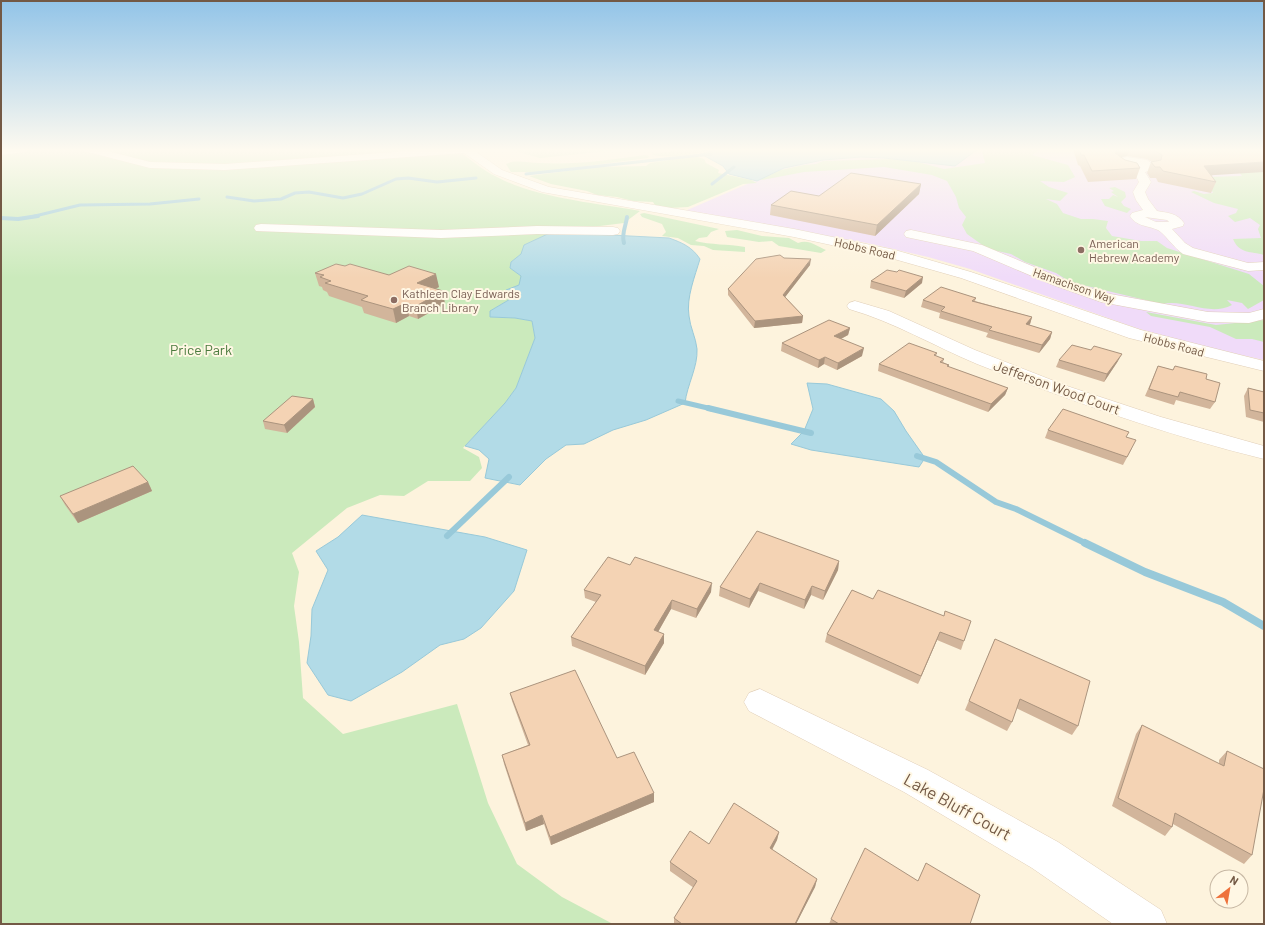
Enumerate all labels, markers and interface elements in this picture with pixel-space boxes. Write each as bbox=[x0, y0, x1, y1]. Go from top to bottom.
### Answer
street label: Hobbs Road bbox=[833, 234, 897, 262]
place label: American Hebrew Academy bbox=[1089, 236, 1180, 264]
marker: American Hebrew Academy bbox=[1076, 245, 1086, 255]
street label: Hamachson Way bbox=[1031, 264, 1117, 306]
place label: Kathleen Clay Edwards Branch Library bbox=[402, 286, 520, 314]
marker: Kathleen Clay Edwards Branch Library bbox=[389, 295, 399, 305]
street label: Hobbs Road bbox=[1142, 329, 1206, 359]
park label: Price Park bbox=[170, 341, 232, 358]
street label: Jefferson Wood Court bbox=[991, 356, 1123, 418]
street label: Lake Bluff Court bbox=[901, 768, 1015, 844]
north arrow bbox=[1209, 869, 1249, 909]
text: N bbox=[1228, 873, 1241, 887]

